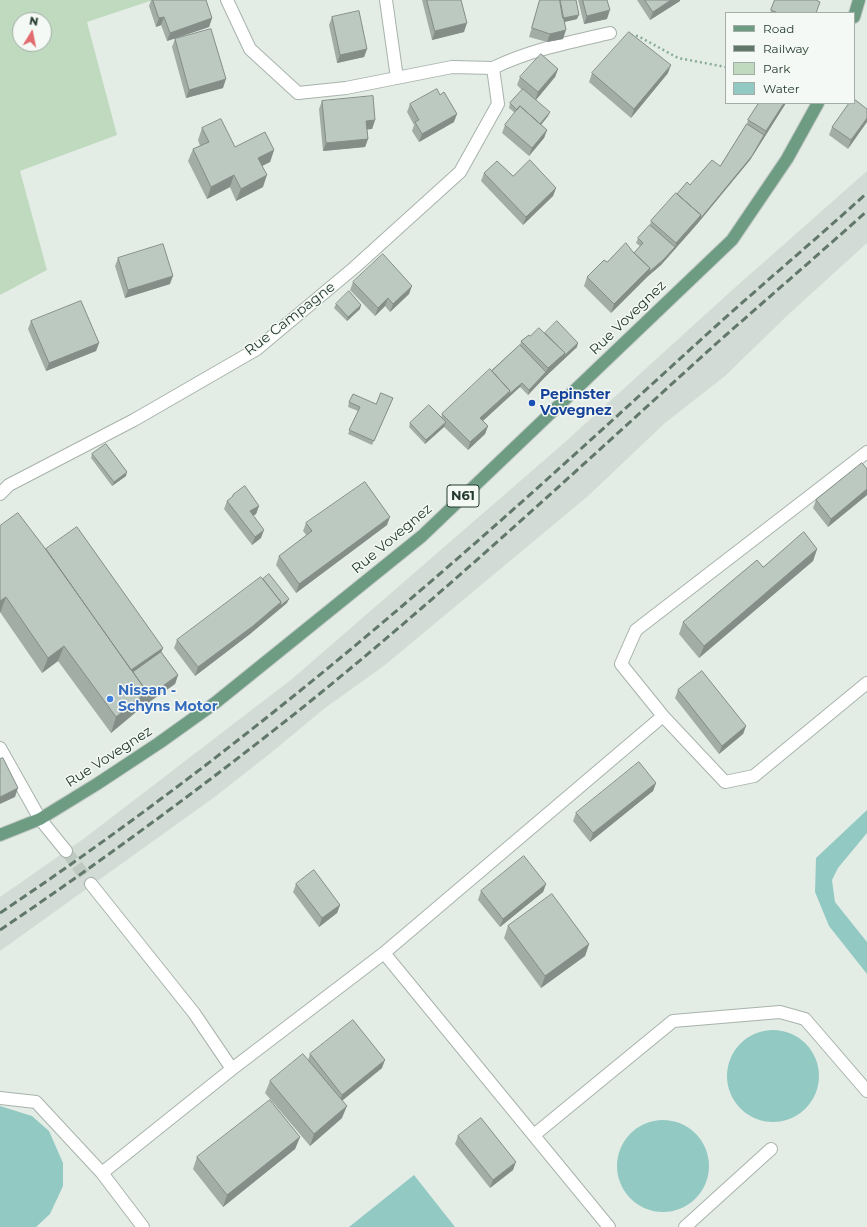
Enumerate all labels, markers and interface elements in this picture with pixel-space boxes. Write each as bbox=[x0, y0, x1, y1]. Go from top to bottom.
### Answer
north arrow bbox=[12, 12, 52, 52]
legend bbox=[725, 12, 855, 104]
text: N bbox=[28, 14, 39, 29]
text: Road bbox=[763, 21, 794, 36]
text: Railway bbox=[763, 41, 809, 56]
text: Park bbox=[763, 61, 790, 76]
text: Water bbox=[763, 81, 799, 96]
street label: Rue Vovegnez bbox=[586, 277, 670, 359]
street label: Rue Campagne bbox=[242, 279, 338, 359]
place label: Pepinster Vovegnez bbox=[540, 387, 612, 420]
marker: Pepinster Vovegnez bbox=[527, 398, 537, 408]
road number: N61 bbox=[447, 485, 479, 507]
street label: Rue Vovegnez bbox=[348, 501, 436, 577]
place label: Nissan - Schyns Motor bbox=[118, 683, 218, 716]
marker: Nissan - Schyns Motor bbox=[105, 694, 115, 704]
street label: Rue Vovegnez bbox=[63, 723, 155, 791]

